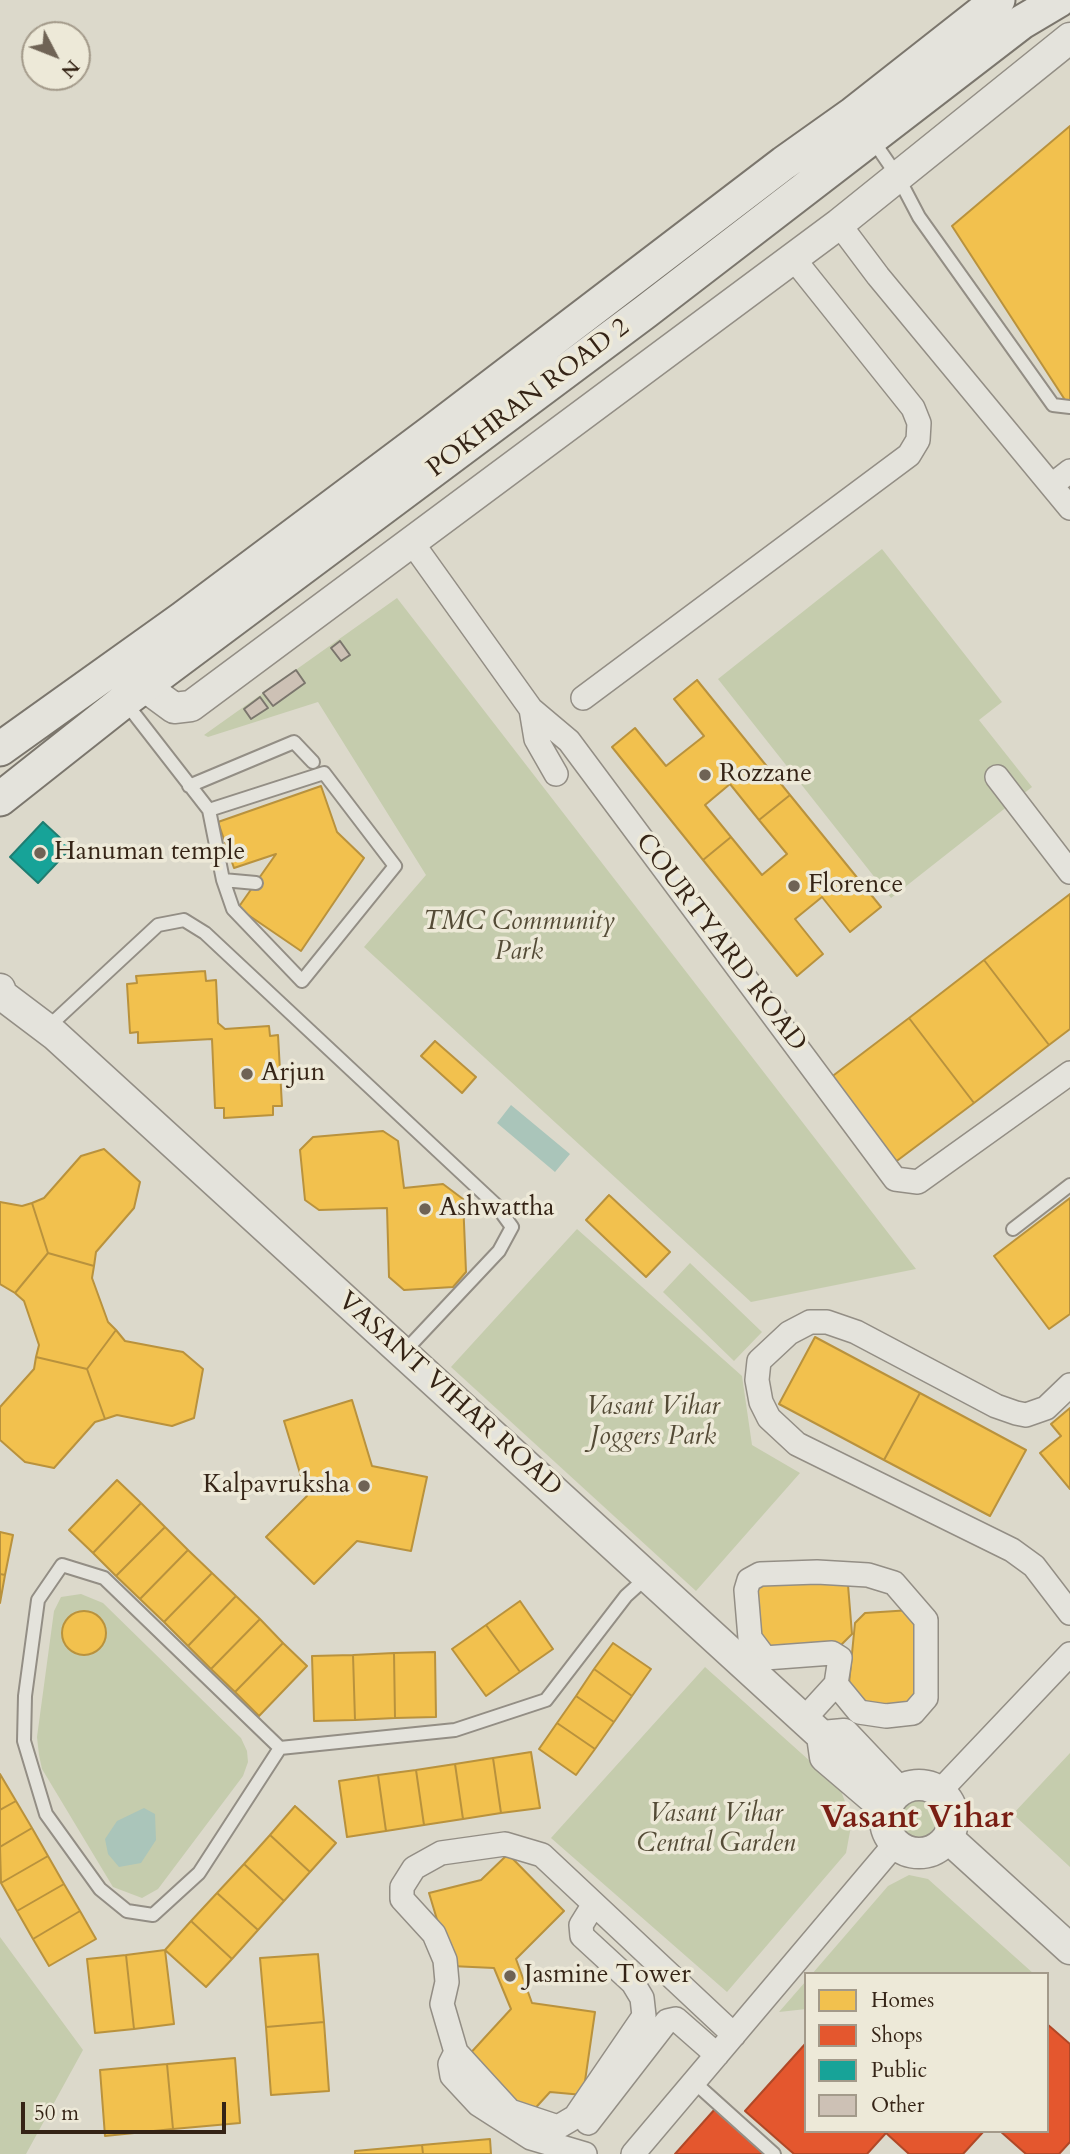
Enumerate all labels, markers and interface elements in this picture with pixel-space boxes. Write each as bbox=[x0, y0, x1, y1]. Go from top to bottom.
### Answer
north arrow bbox=[21, 21, 91, 91]
text: N bbox=[55, 54, 85, 84]
street label: POKHRAN ROAD 2 bbox=[422, 313, 636, 485]
place label: Rozzane bbox=[719, 759, 812, 791]
marker: Rozzane bbox=[697, 767, 713, 783]
street label: COURTYARD ROAD bbox=[628, 828, 812, 1058]
place label: Hanuman temple bbox=[54, 837, 245, 869]
marker: Hanuman temple bbox=[32, 845, 48, 861]
place label: Florence bbox=[808, 870, 903, 902]
marker: Florence bbox=[786, 878, 802, 894]
park label: TMC Community Park bbox=[423, 907, 615, 968]
place label: Arjun bbox=[261, 1058, 325, 1090]
marker: Arjun bbox=[239, 1066, 255, 1082]
place label: Ashwattha bbox=[439, 1193, 554, 1225]
marker: Ashwattha bbox=[417, 1201, 433, 1217]
street label: VASANT VIHAR ROAD bbox=[331, 1286, 567, 1504]
park label: Vasant Vihar Joggers Park bbox=[586, 1392, 720, 1454]
place label: Kalpavruksha bbox=[203, 1470, 350, 1502]
marker: Kalpavruksha bbox=[356, 1478, 372, 1494]
park label: Vasant Vihar Central Garden bbox=[637, 1799, 795, 1860]
district label: Vasant Vihar bbox=[820, 1799, 1014, 1839]
place label: Jasmine Tower bbox=[524, 1960, 691, 1992]
marker: Jasmine Tower bbox=[502, 1968, 518, 1984]
legend bbox=[804, 1972, 1049, 2133]
text: Homes bbox=[871, 1986, 934, 2015]
text: Shops bbox=[871, 2021, 923, 2050]
text: Public bbox=[871, 2056, 927, 2085]
scale bar bbox=[24, 2088, 229, 2132]
text: Other bbox=[871, 2091, 925, 2120]
text: 50 m bbox=[34, 2099, 79, 2128]

